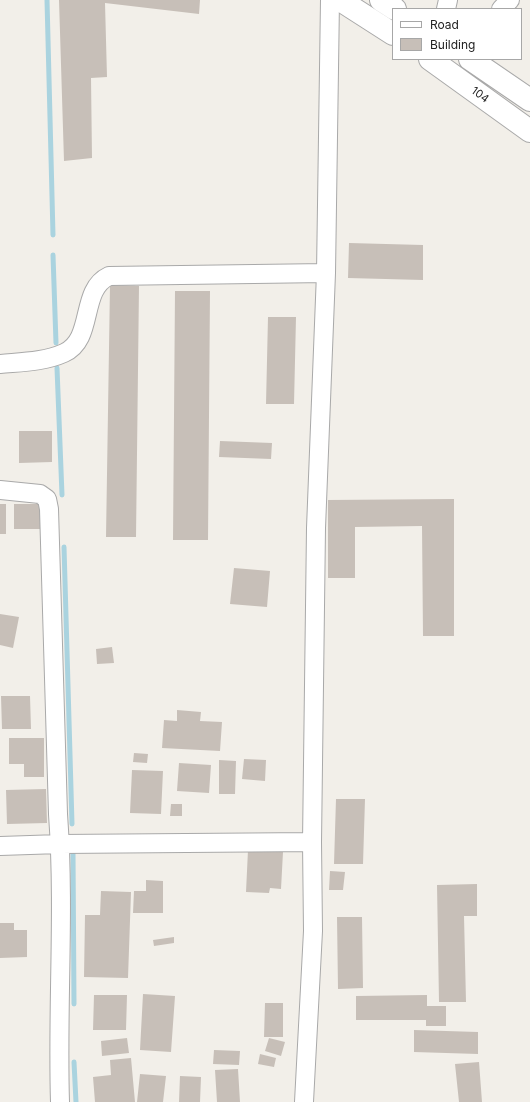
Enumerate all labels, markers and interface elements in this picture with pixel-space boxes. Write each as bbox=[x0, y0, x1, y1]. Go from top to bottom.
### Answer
legend bbox=[392, 8, 522, 60]
text: Road bbox=[430, 17, 459, 32]
text: Building bbox=[430, 37, 475, 52]
street label: 104 bbox=[469, 84, 491, 106]

